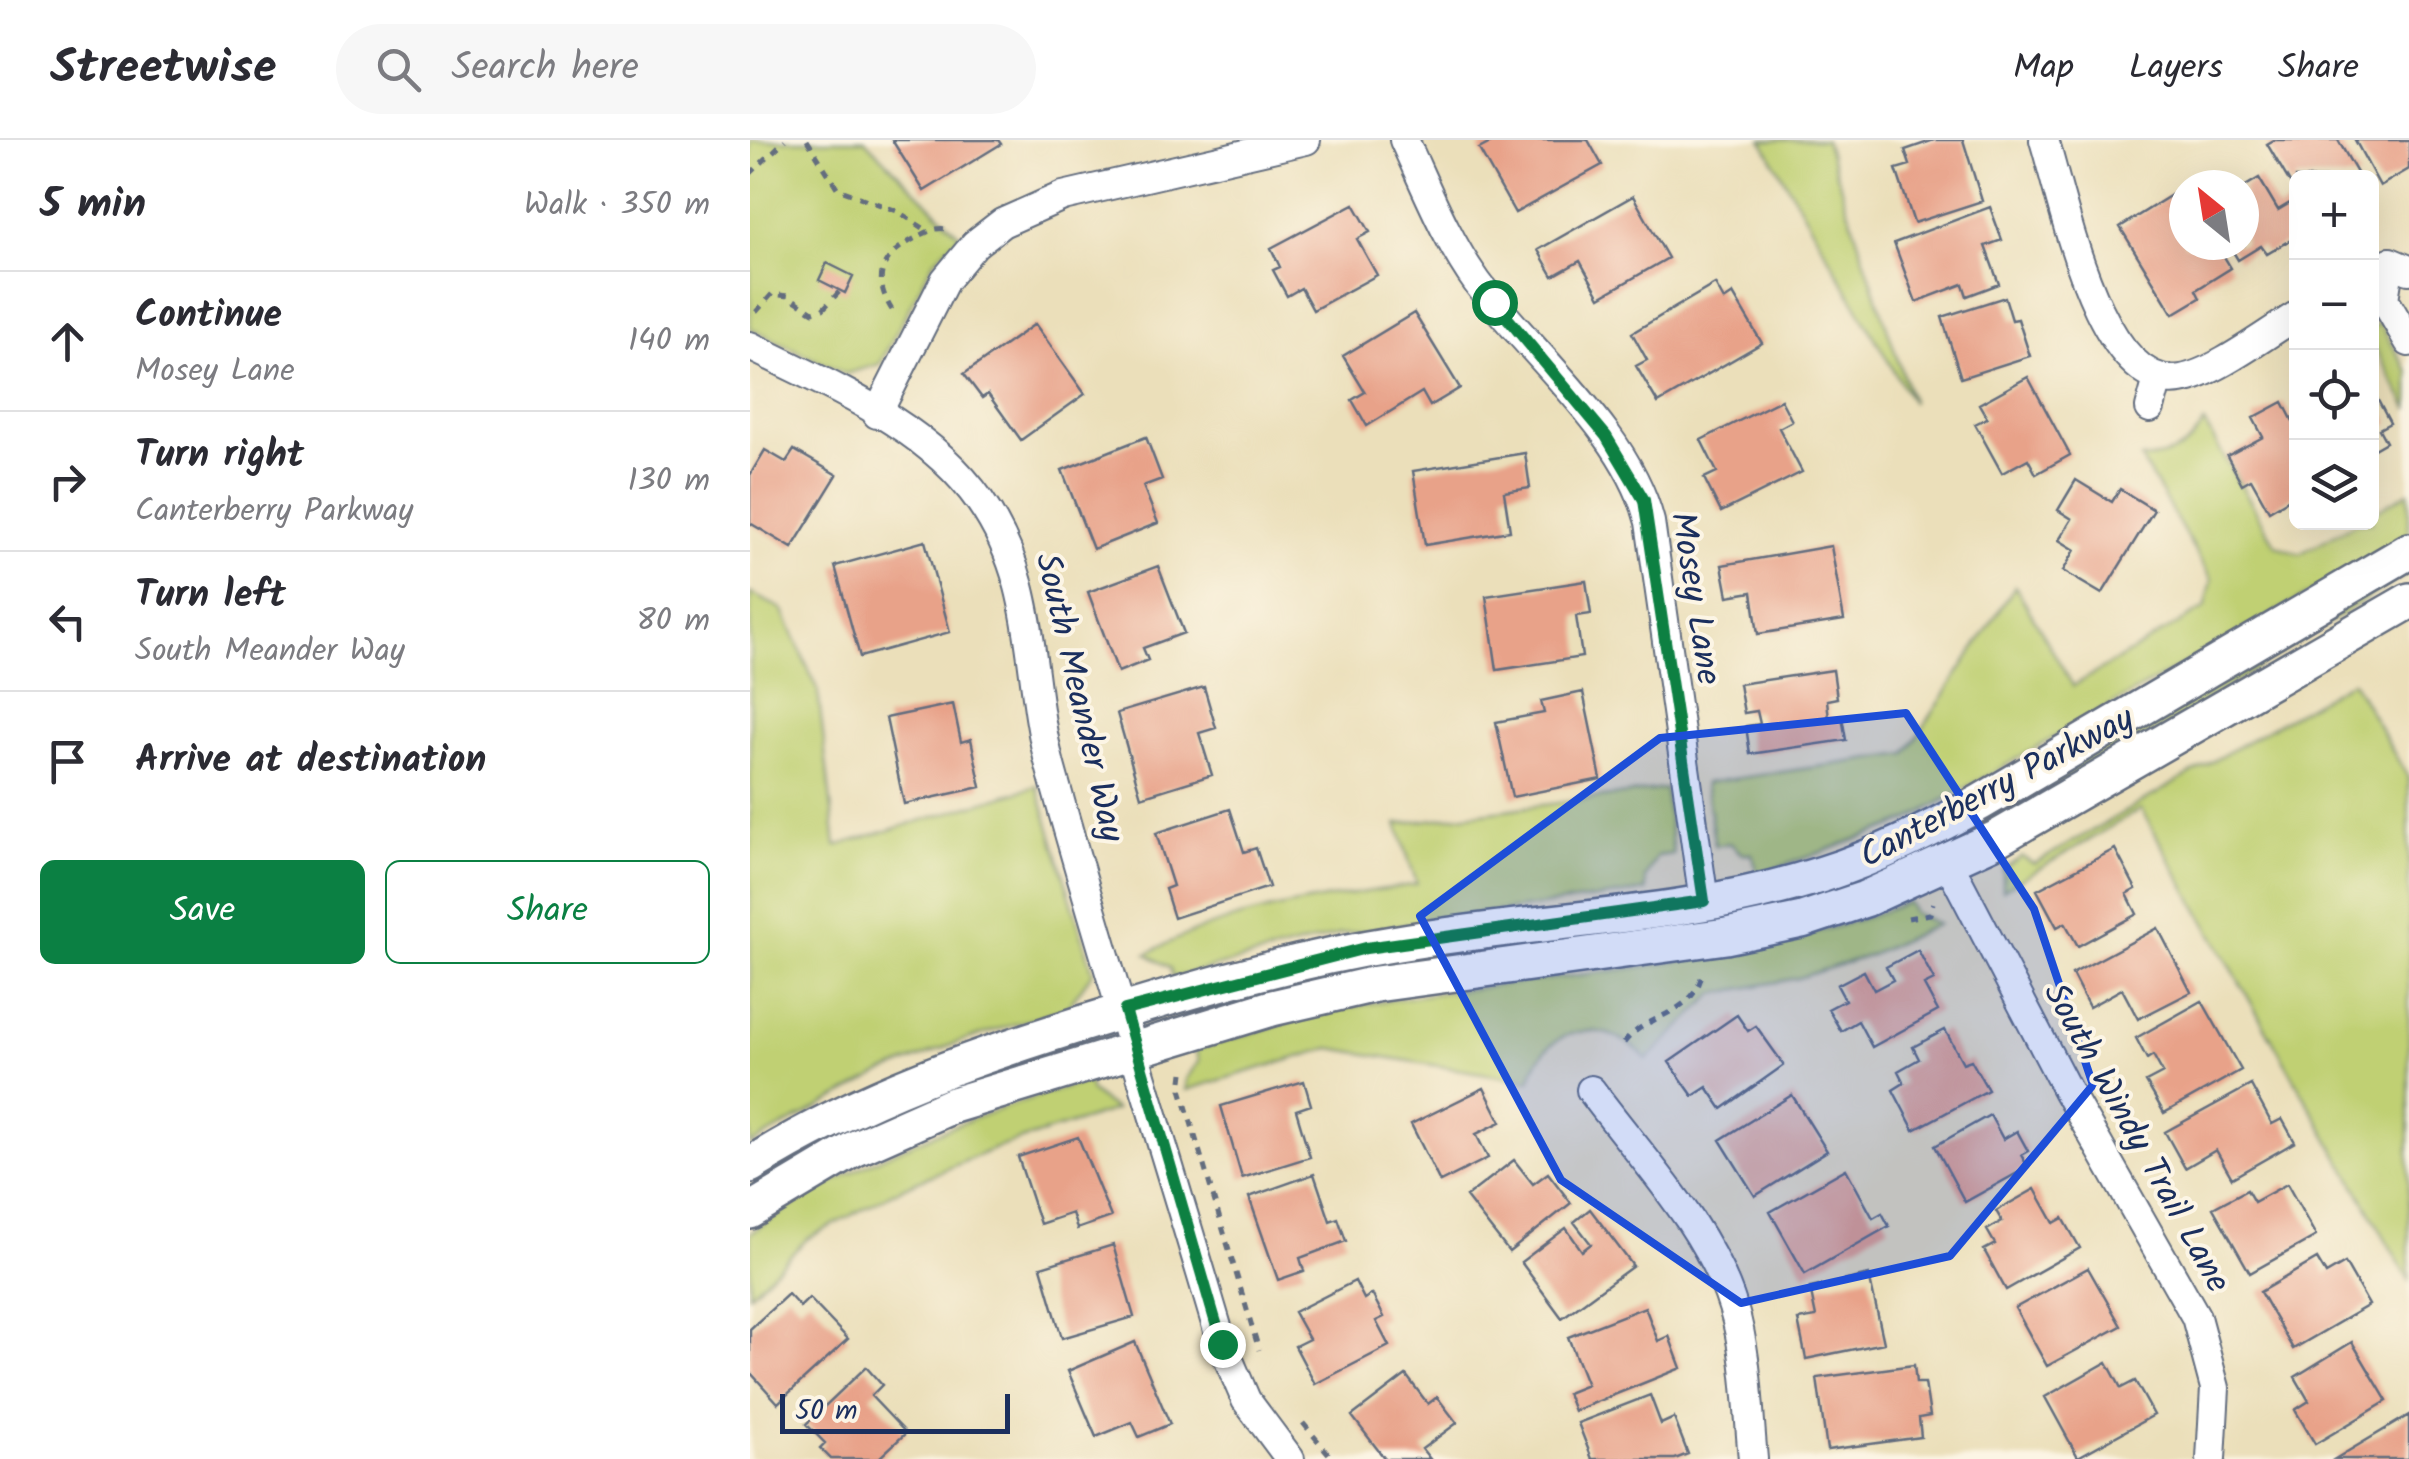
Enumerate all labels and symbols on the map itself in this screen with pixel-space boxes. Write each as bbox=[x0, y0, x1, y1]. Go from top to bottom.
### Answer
north arrow bbox=[2169, 170, 2259, 260]
route start bbox=[1472, 280, 1518, 326]
street label: Mosey Lane bbox=[1653, 508, 1735, 689]
street label: South Meander Way bbox=[1018, 548, 1139, 848]
street label: Canterberry Parkway bbox=[1850, 692, 2145, 885]
street label: South Windy Trail Lane bbox=[2027, 973, 2244, 1304]
route end bbox=[1200, 1322, 1246, 1368]
scale bar bbox=[780, 1389, 1010, 1434]

